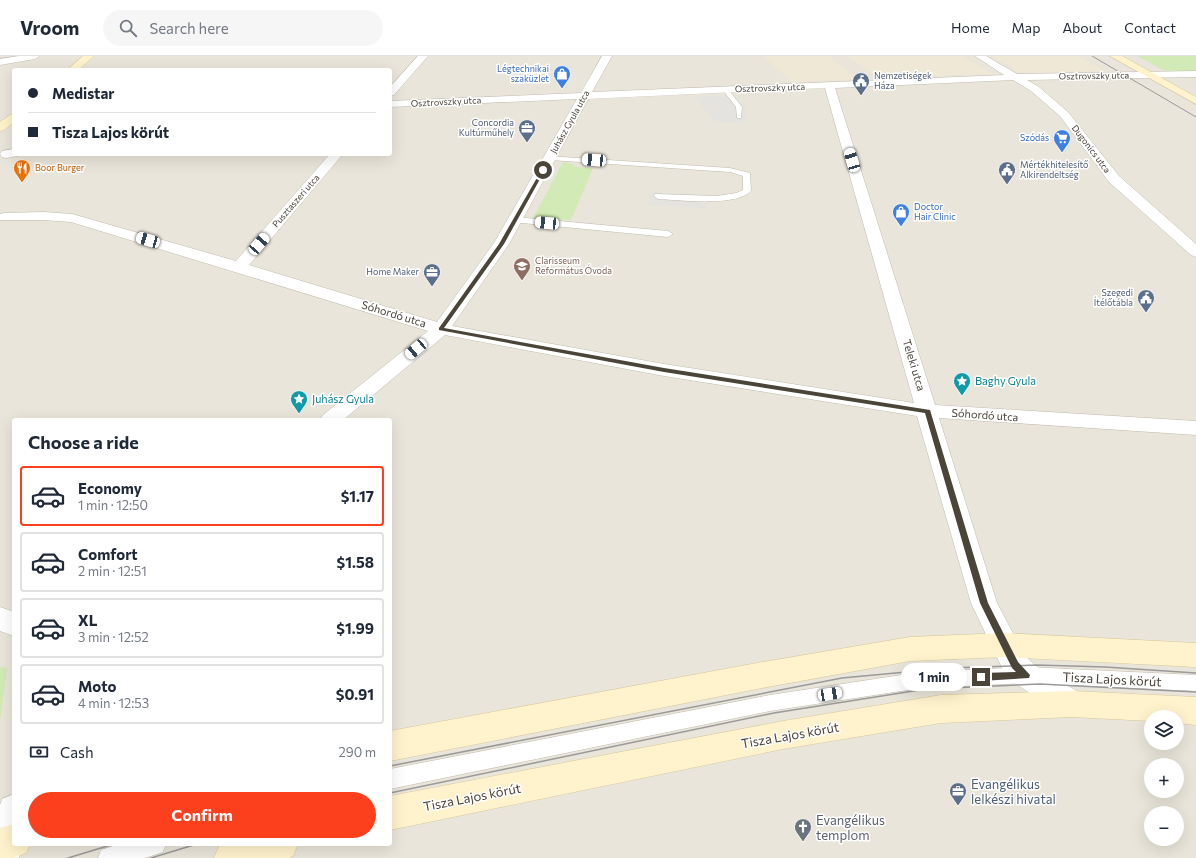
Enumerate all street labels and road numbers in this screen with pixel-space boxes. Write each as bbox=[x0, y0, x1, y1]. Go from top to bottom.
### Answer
street label: Osztrovszky utca bbox=[1059, 69, 1130, 82]
street label: Osztrovszky utca bbox=[735, 81, 806, 94]
street label: Juhász Gyula utca bbox=[548, 88, 592, 155]
street label: Osztrovszky utca bbox=[410, 94, 482, 109]
street label: Dugonics utca bbox=[1070, 122, 1113, 175]
street label: Pusztaszeri utca bbox=[270, 172, 322, 229]
street label: Sóhordó utca bbox=[360, 298, 428, 330]
street label: Teleki utca bbox=[900, 337, 928, 392]
street label: Sóhordó utca bbox=[951, 406, 1019, 423]
street label: Tisza Lajos körút bbox=[1062, 668, 1162, 690]
street label: Tisza Lajos körút bbox=[740, 719, 840, 751]
street label: Tisza Lajos körút bbox=[422, 780, 522, 814]

